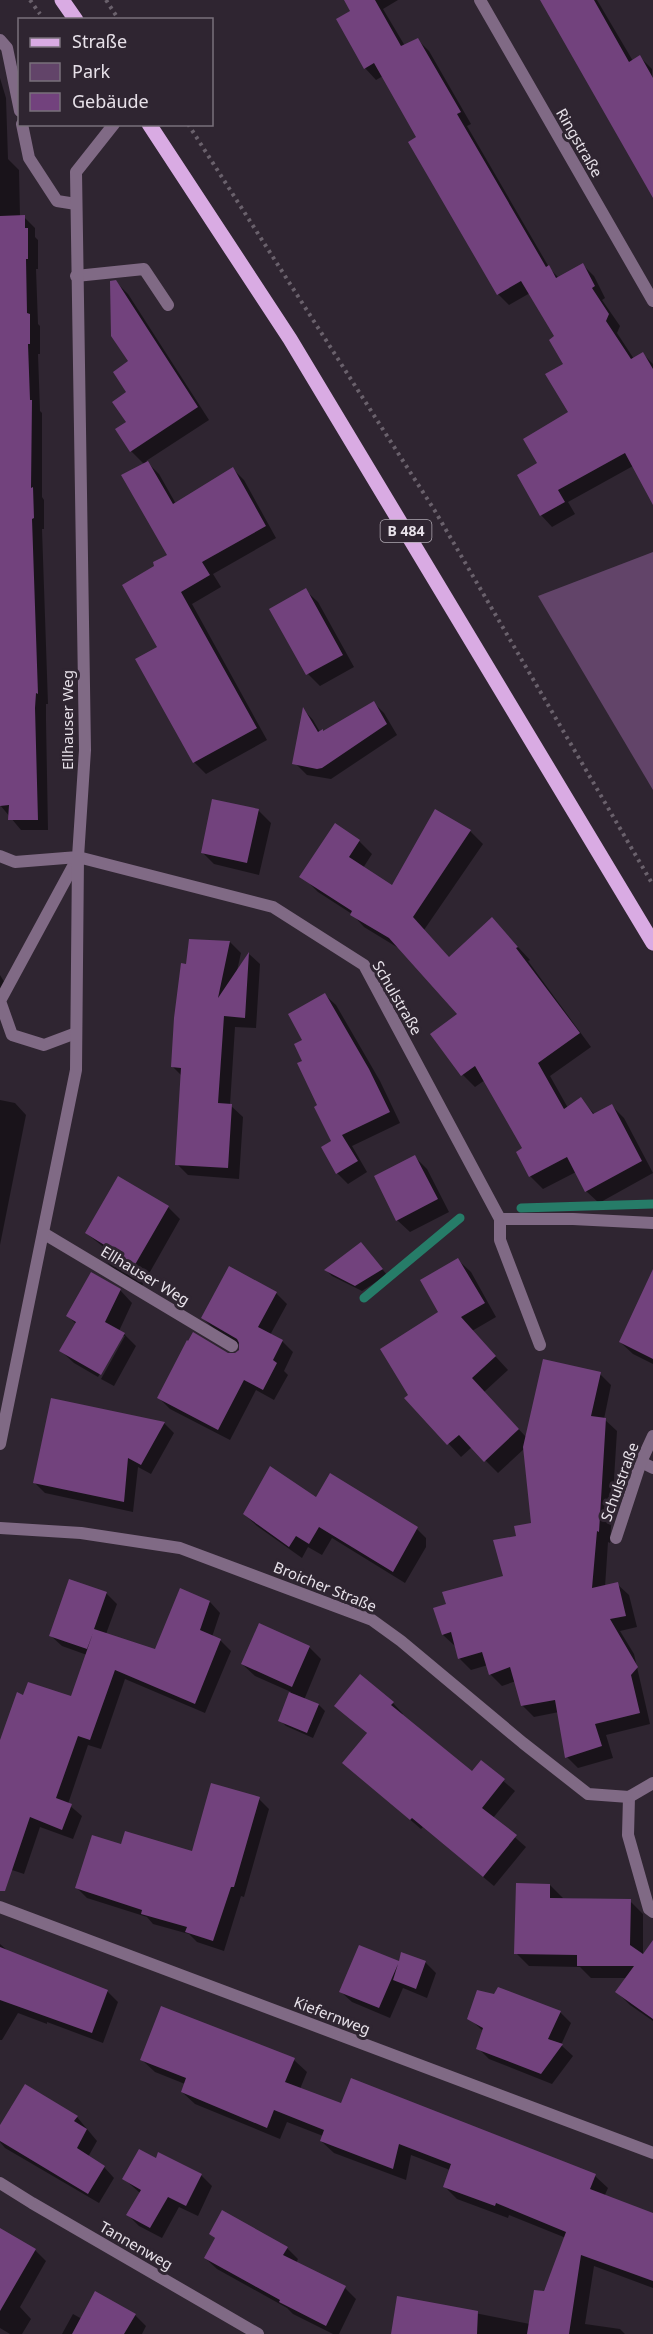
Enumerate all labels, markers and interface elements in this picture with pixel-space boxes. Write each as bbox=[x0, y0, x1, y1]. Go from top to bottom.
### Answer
legend bbox=[18, 18, 213, 126]
text: Straße bbox=[72, 29, 127, 53]
text: Park bbox=[72, 59, 110, 83]
text: Gebäude bbox=[72, 89, 149, 113]
street label: Ringstraße bbox=[552, 104, 608, 181]
road number: B 484 bbox=[380, 520, 432, 542]
street label: Ellhauser Weg bbox=[57, 670, 77, 770]
street label: Schulstraße bbox=[369, 957, 427, 1038]
street label: Ellhauser Weg bbox=[97, 1241, 194, 1309]
street label: Schulstraße bbox=[596, 1439, 643, 1524]
street label: Broicher Straße bbox=[271, 1556, 380, 1616]
street label: Kiefernweg bbox=[291, 1991, 373, 2039]
street label: Tannenweg bbox=[96, 2216, 177, 2274]

